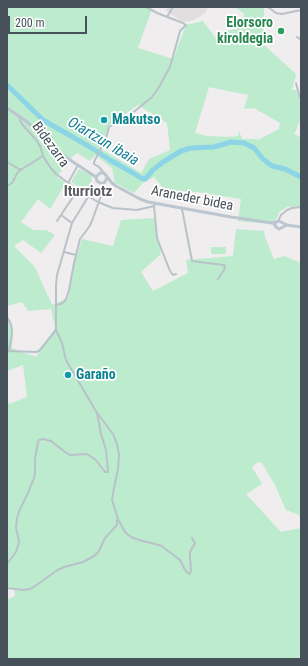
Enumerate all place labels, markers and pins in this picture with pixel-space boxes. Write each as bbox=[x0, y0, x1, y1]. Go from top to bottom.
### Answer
place label: Elorsoro kiroldegia bbox=[217, 15, 273, 48]
marker: Elorsoro kiroldegia bbox=[276, 26, 286, 36]
place label: Makutso bbox=[112, 112, 160, 128]
marker: Makutso bbox=[99, 115, 109, 125]
place label: Garaño bbox=[76, 367, 116, 383]
marker: Garaño bbox=[63, 370, 73, 380]

